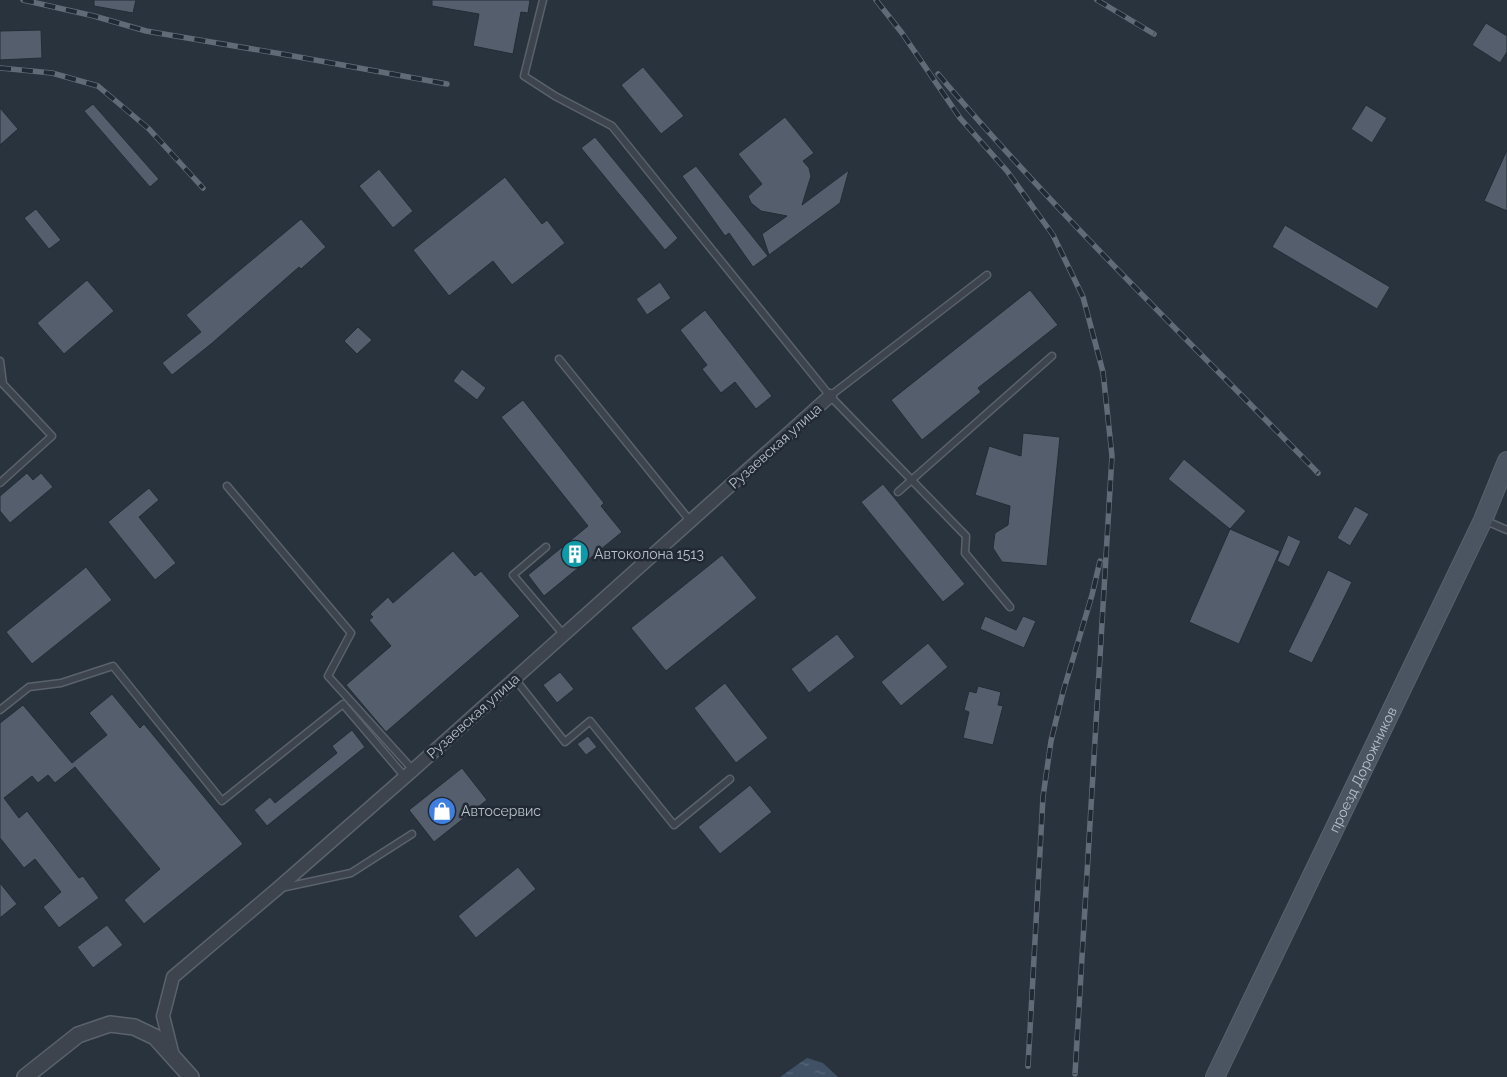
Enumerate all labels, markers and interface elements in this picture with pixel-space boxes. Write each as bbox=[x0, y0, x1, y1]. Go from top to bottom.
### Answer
street label: Рузаевская улица bbox=[726, 400, 824, 492]
building icon: Автоколона 1513 bbox=[560, 539, 590, 569]
place label: Автоколона 1513 bbox=[594, 546, 704, 562]
street label: Рузаевская улица bbox=[424, 670, 522, 762]
street label: проезд Дорожников bbox=[1326, 704, 1400, 835]
shop icon: Автосервис bbox=[427, 796, 457, 826]
place label: Автосервис bbox=[461, 803, 541, 819]

